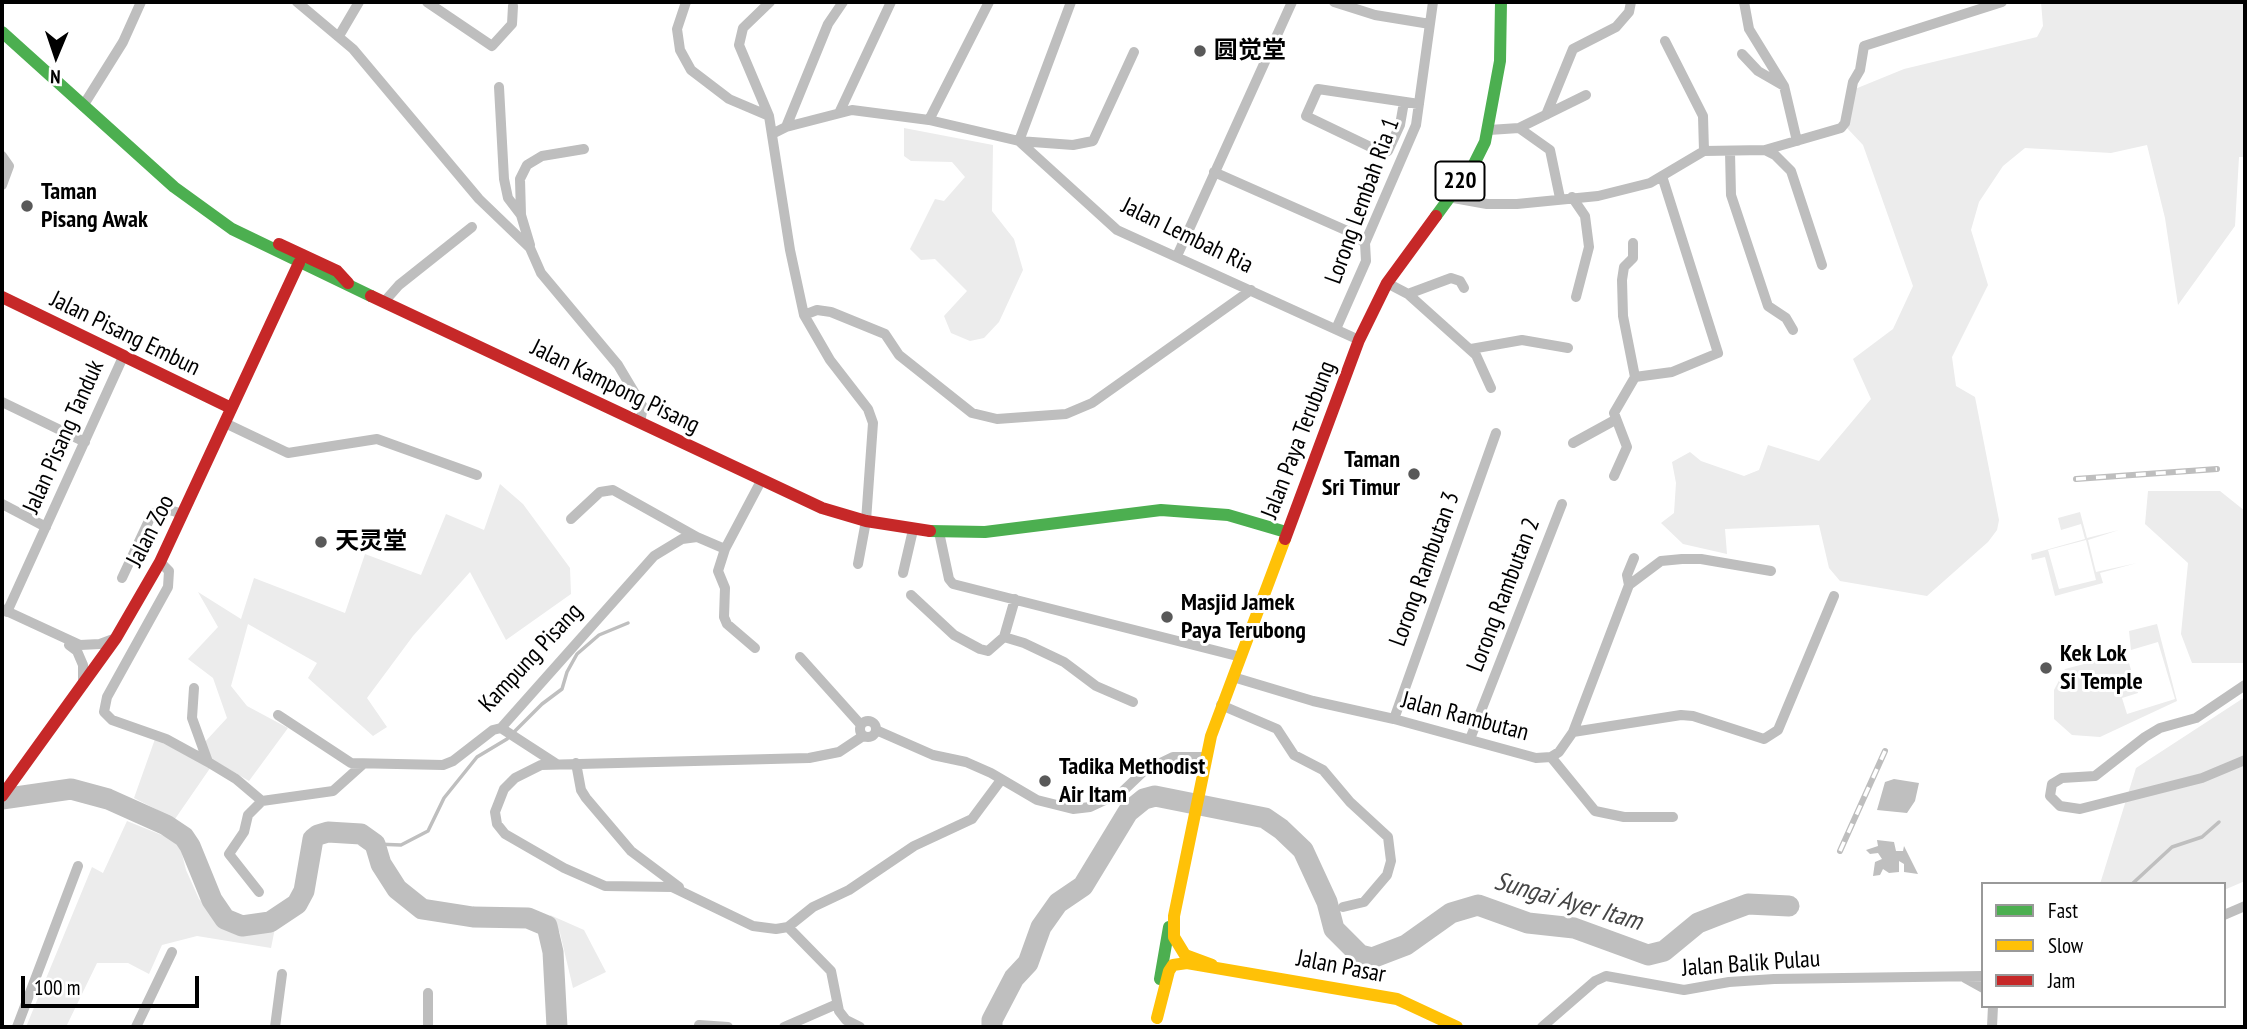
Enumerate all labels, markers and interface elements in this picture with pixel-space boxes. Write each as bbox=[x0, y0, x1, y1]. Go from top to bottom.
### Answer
north arrow bbox=[21, 21, 91, 91]
place label: 圆觉堂 bbox=[1214, 37, 1286, 65]
marker: 圆觉堂 bbox=[1192, 43, 1208, 59]
text: N bbox=[50, 65, 61, 89]
street label: Lorong Lembah Ria 1 bbox=[1320, 114, 1406, 288]
road number: 220 bbox=[1436, 162, 1484, 200]
place label: Taman Pisang Awak bbox=[41, 178, 148, 234]
street label: Jalan Lembah Ria bbox=[1117, 192, 1257, 280]
marker: Taman Pisang Awak bbox=[19, 198, 35, 214]
street label: Jalan Pisang Embun bbox=[45, 285, 205, 383]
street label: Jalan Kampong Pisang bbox=[526, 334, 704, 440]
street label: Jalan Pisang Tanduk bbox=[17, 356, 111, 518]
street label: Jalan Paya Terubung bbox=[1256, 357, 1342, 523]
place label: Taman Sri Timur bbox=[1322, 446, 1400, 502]
marker: Taman Sri Timur bbox=[1406, 466, 1422, 482]
street label: Lorong Rambutan 3 bbox=[1384, 488, 1466, 650]
street label: Jalan Zoo bbox=[121, 490, 181, 572]
street label: Lorong Rambutan 2 bbox=[1461, 514, 1547, 676]
place label: 天灵堂 bbox=[335, 528, 407, 556]
marker: 天灵堂 bbox=[313, 534, 329, 550]
place label: Masjid Jamek Paya Terubong bbox=[1181, 589, 1306, 645]
street label: Kampung Pisang bbox=[473, 598, 589, 718]
marker: Masjid Jamek Paya Terubong bbox=[1159, 609, 1175, 625]
place label: Kek Lok Si Temple bbox=[2060, 640, 2143, 696]
marker: Kek Lok Si Temple bbox=[2038, 660, 2054, 676]
street label: Jalan Rambutan bbox=[1398, 686, 1532, 748]
place label: Tadika Methodist Air Itam bbox=[1059, 753, 1205, 809]
marker: Tadika Methodist Air Itam bbox=[1037, 773, 1053, 789]
water label: Sungai Ayer Itam bbox=[1491, 866, 1645, 938]
legend bbox=[1981, 882, 2226, 1008]
text: Fast bbox=[2048, 897, 2078, 924]
text: Slow bbox=[2048, 932, 2083, 959]
street label: Jalan Pasar bbox=[1294, 944, 1388, 990]
street label: Jalan Balik Pulau bbox=[1681, 945, 1821, 983]
scale bar bbox=[24, 962, 203, 1006]
text: Jam bbox=[2048, 967, 2075, 994]
text: 100 m bbox=[34, 974, 80, 1001]

